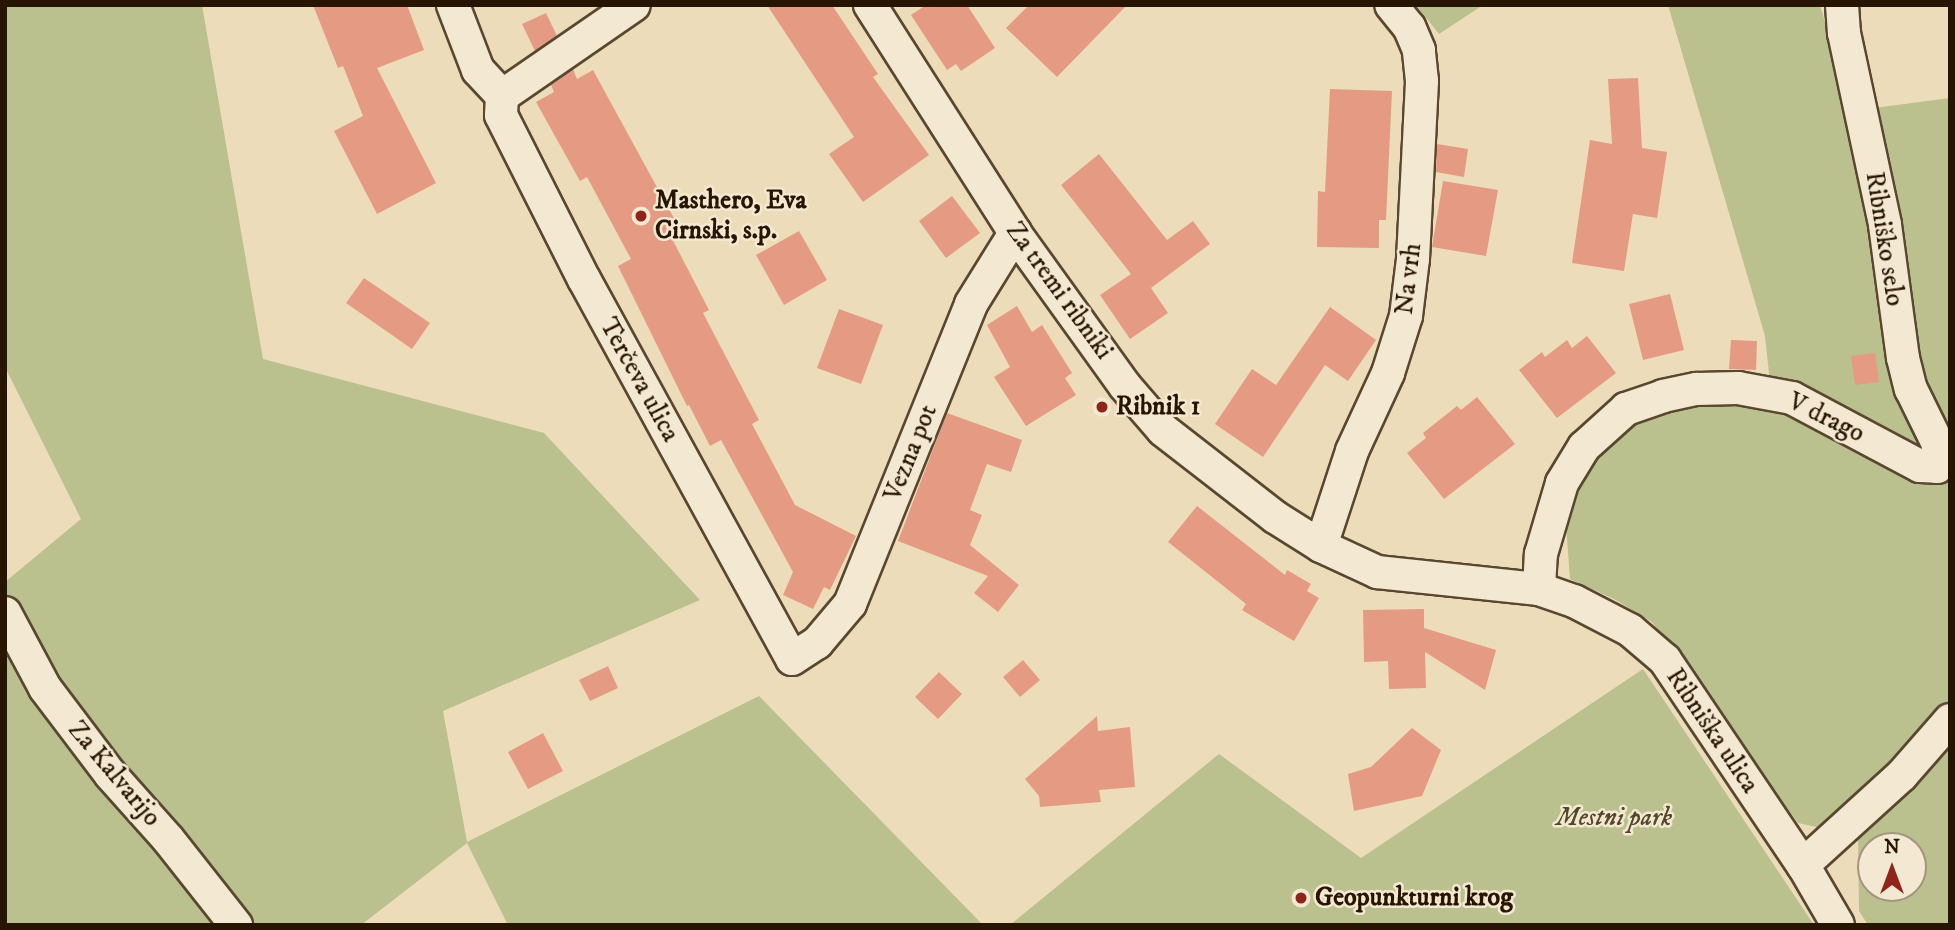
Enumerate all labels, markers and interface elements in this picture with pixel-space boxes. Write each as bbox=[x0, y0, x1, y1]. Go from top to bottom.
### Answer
street label: Ribniško selo bbox=[1858, 170, 1910, 308]
place label: Masthero, Eva Cirnski, s.p. bbox=[655, 185, 806, 246]
marker: Masthero, Eva Cirnski, s.p. bbox=[633, 208, 649, 224]
street label: Za tremi ribniki bbox=[999, 216, 1119, 366]
street label: Na vrh bbox=[1389, 241, 1429, 317]
street label: Terčeva ulica bbox=[592, 313, 686, 447]
street label: V drago bbox=[1783, 386, 1869, 450]
place label: Ribnik 1 bbox=[1116, 391, 1200, 423]
marker: Ribnik 1 bbox=[1094, 399, 1110, 415]
street label: Vezna pot bbox=[878, 400, 944, 506]
street label: Ribniška ulica bbox=[1659, 663, 1765, 799]
street label: Za Kalvarijo bbox=[61, 715, 167, 833]
park label: Mestni park bbox=[1556, 802, 1672, 834]
north arrow bbox=[1857, 832, 1927, 902]
text: N bbox=[1884, 836, 1900, 859]
place label: Geopunkturni krog bbox=[1315, 882, 1513, 914]
marker: Geopunkturni krog bbox=[1293, 890, 1309, 906]

